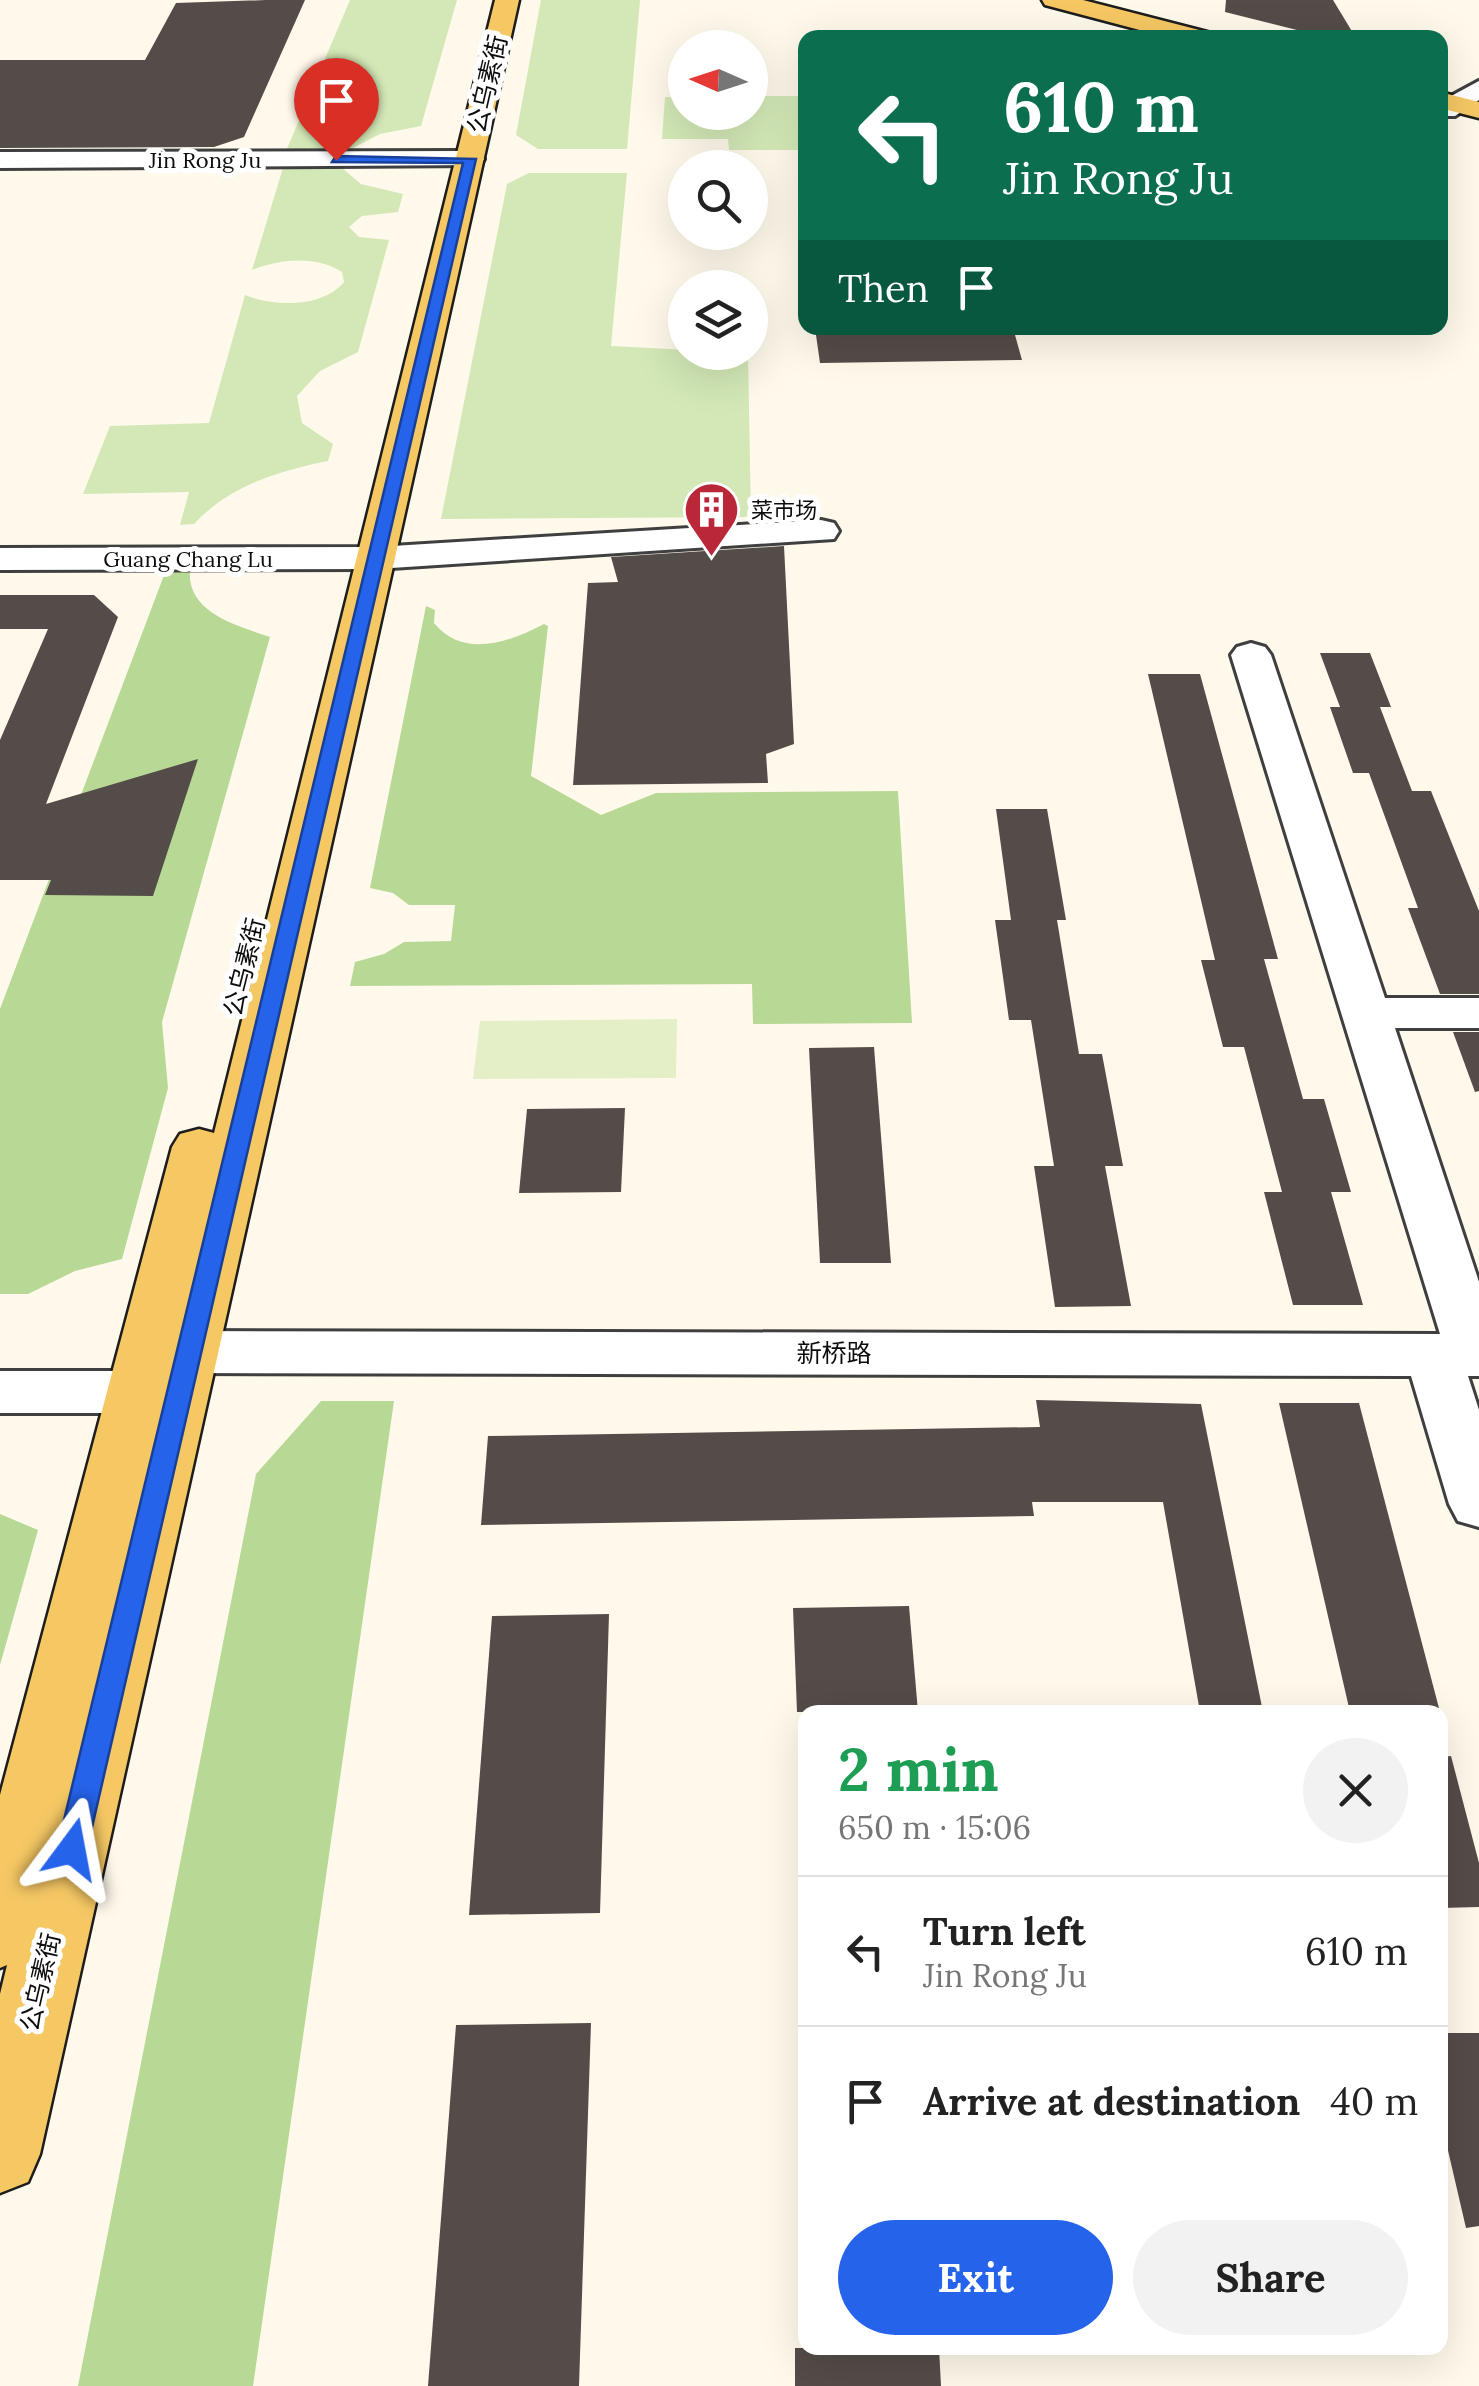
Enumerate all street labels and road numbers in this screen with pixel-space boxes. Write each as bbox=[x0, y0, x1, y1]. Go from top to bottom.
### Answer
street label: 公乌素街 bbox=[460, 32, 514, 136]
street label: Jin Rong Ju bbox=[148, 146, 261, 174]
street label: Guang Chang Lu bbox=[103, 545, 273, 573]
street label: 公乌素街 bbox=[216, 915, 272, 1019]
street label: 新桥路 bbox=[796, 1337, 872, 1369]
street label: 公乌素街 bbox=[13, 1930, 67, 2034]

